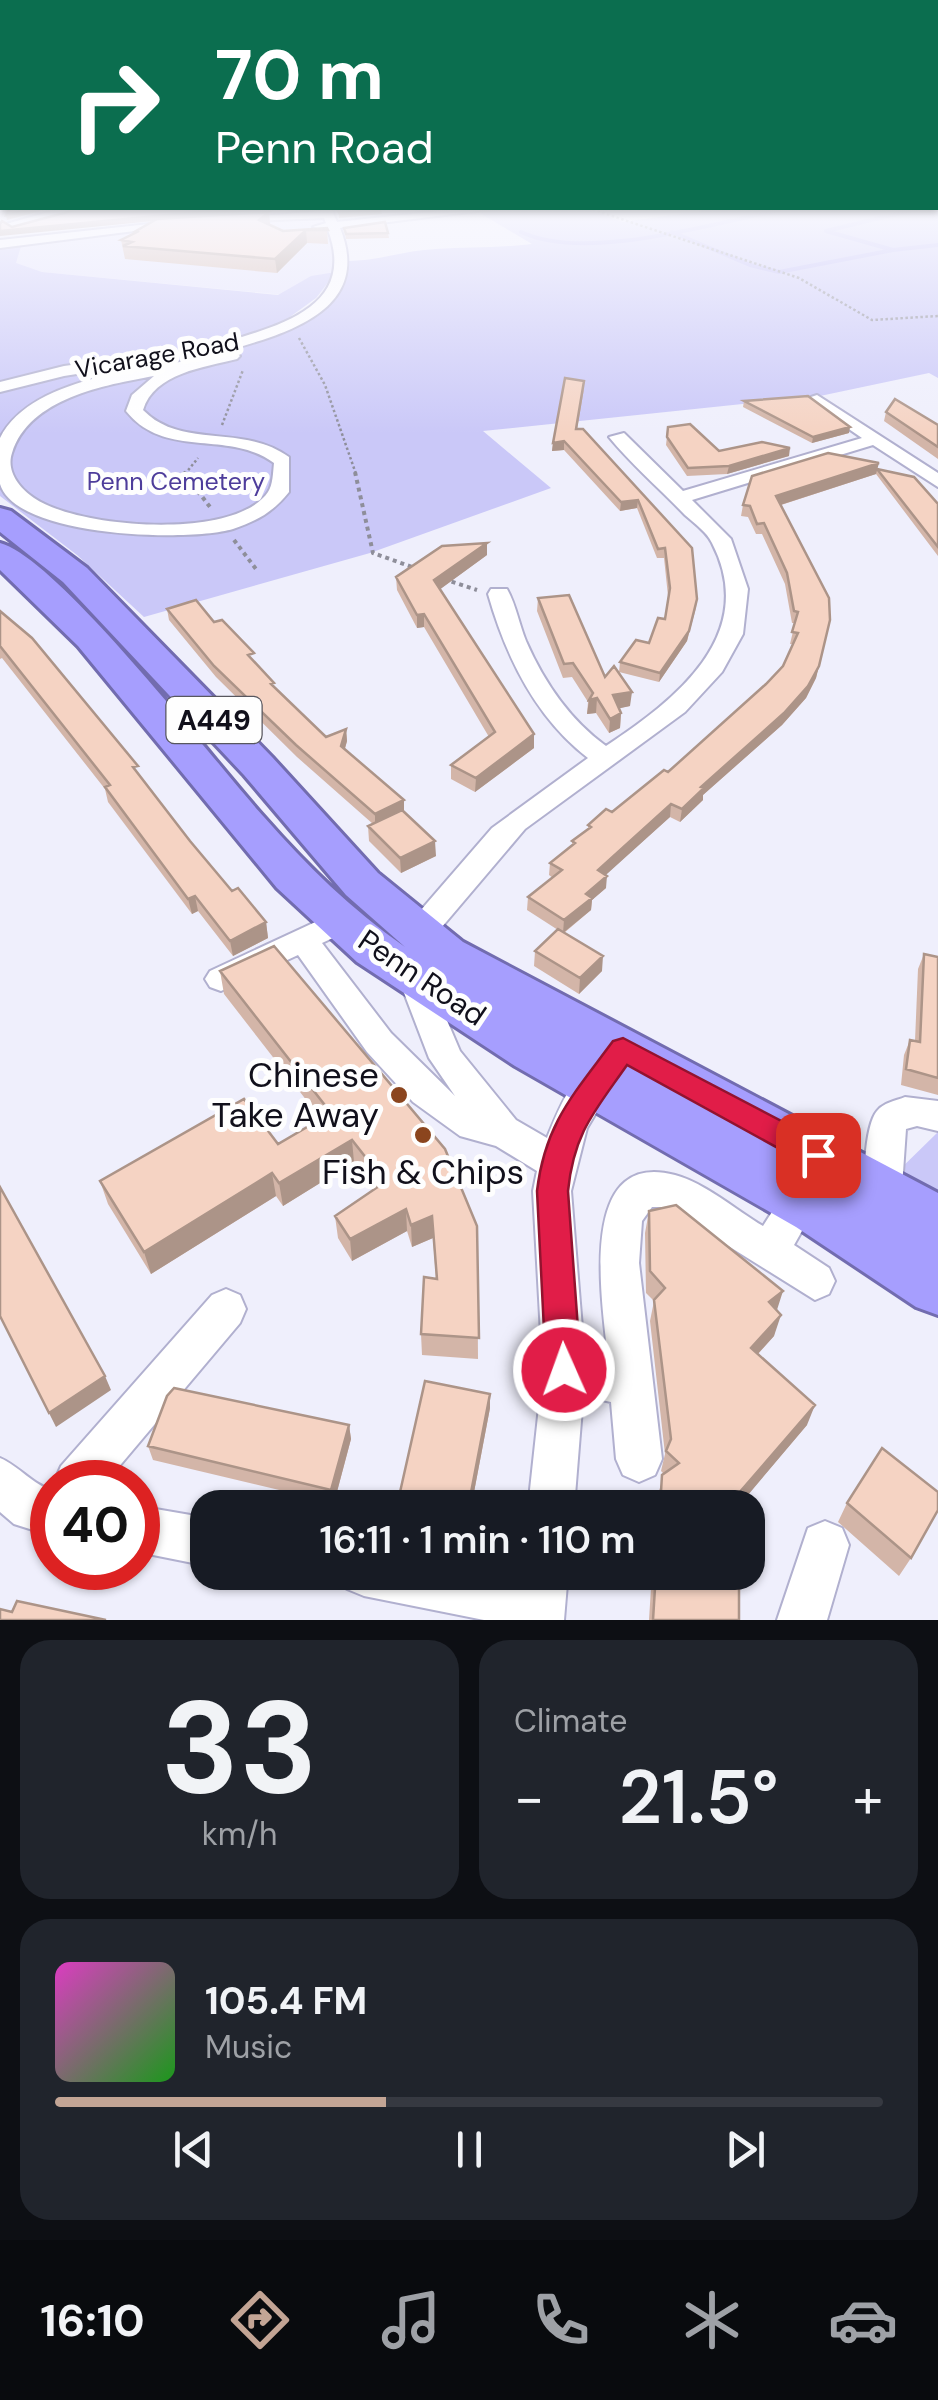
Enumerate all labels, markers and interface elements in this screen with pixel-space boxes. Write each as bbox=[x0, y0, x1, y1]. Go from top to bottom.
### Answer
text: 70 m bbox=[215, 30, 384, 121]
icon: right bbox=[50, 40, 180, 170]
text: Penn Road bbox=[215, 118, 434, 177]
street label: Vicarage Road bbox=[72, 325, 242, 386]
park label: Penn Cemetery bbox=[87, 465, 265, 498]
road number: A449 bbox=[166, 697, 262, 743]
street label: Penn Road bbox=[351, 921, 494, 1035]
place label: Chinese Take Away bbox=[211, 1052, 379, 1138]
marker: Chinese Take Away bbox=[388, 1084, 410, 1106]
pin bbox=[776, 1113, 861, 1198]
marker: Fish & Chips bbox=[412, 1124, 434, 1146]
icon: arrive bbox=[791, 1128, 846, 1183]
place label: Fish & Chips bbox=[322, 1149, 524, 1195]
position arrow bbox=[512, 1318, 616, 1422]
speed limit sign: 40 bbox=[30, 1460, 160, 1590]
text: 16:11 · 1 min · 110 m bbox=[320, 1515, 635, 1565]
text: 33 bbox=[161, 1663, 318, 1832]
text: Climate bbox=[514, 1700, 628, 1742]
text: 21.5° bbox=[618, 1749, 779, 1846]
text: − bbox=[514, 1762, 544, 1834]
text: + bbox=[853, 1762, 883, 1834]
text: km/h bbox=[202, 1813, 277, 1855]
text: 105.4 FM bbox=[205, 1976, 367, 2026]
text: Music bbox=[205, 2026, 292, 2068]
icon: previous bbox=[166, 2122, 221, 2177]
icon: pause bbox=[442, 2122, 497, 2177]
icon: next bbox=[718, 2122, 773, 2177]
icon: directions bbox=[225, 2285, 295, 2355]
icon: music bbox=[376, 2285, 446, 2355]
icon: phone bbox=[526, 2285, 596, 2355]
icon: climate bbox=[677, 2285, 747, 2355]
icon: car bbox=[828, 2285, 898, 2355]
text: 16:10 bbox=[40, 2291, 145, 2350]

